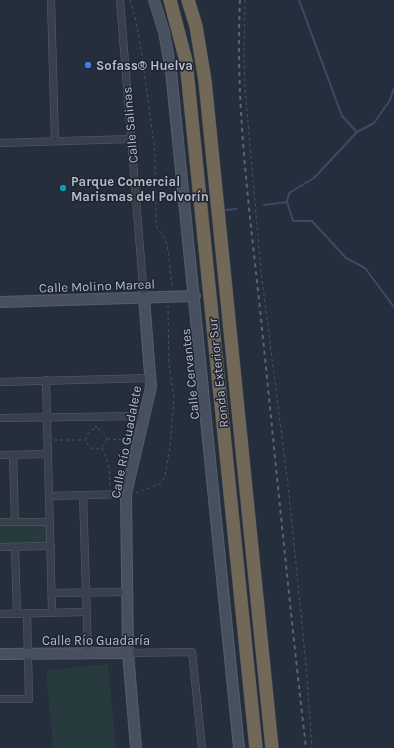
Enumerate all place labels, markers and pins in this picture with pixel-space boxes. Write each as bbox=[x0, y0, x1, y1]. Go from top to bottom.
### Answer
place label: Sofass® Huelva bbox=[96, 58, 193, 73]
marker: Sofass® Huelva bbox=[83, 60, 93, 70]
place label: Parque Comercial Marismas del Polvorín bbox=[71, 174, 209, 204]
marker: Parque Comercial Marismas del Polvorín bbox=[58, 183, 68, 193]

